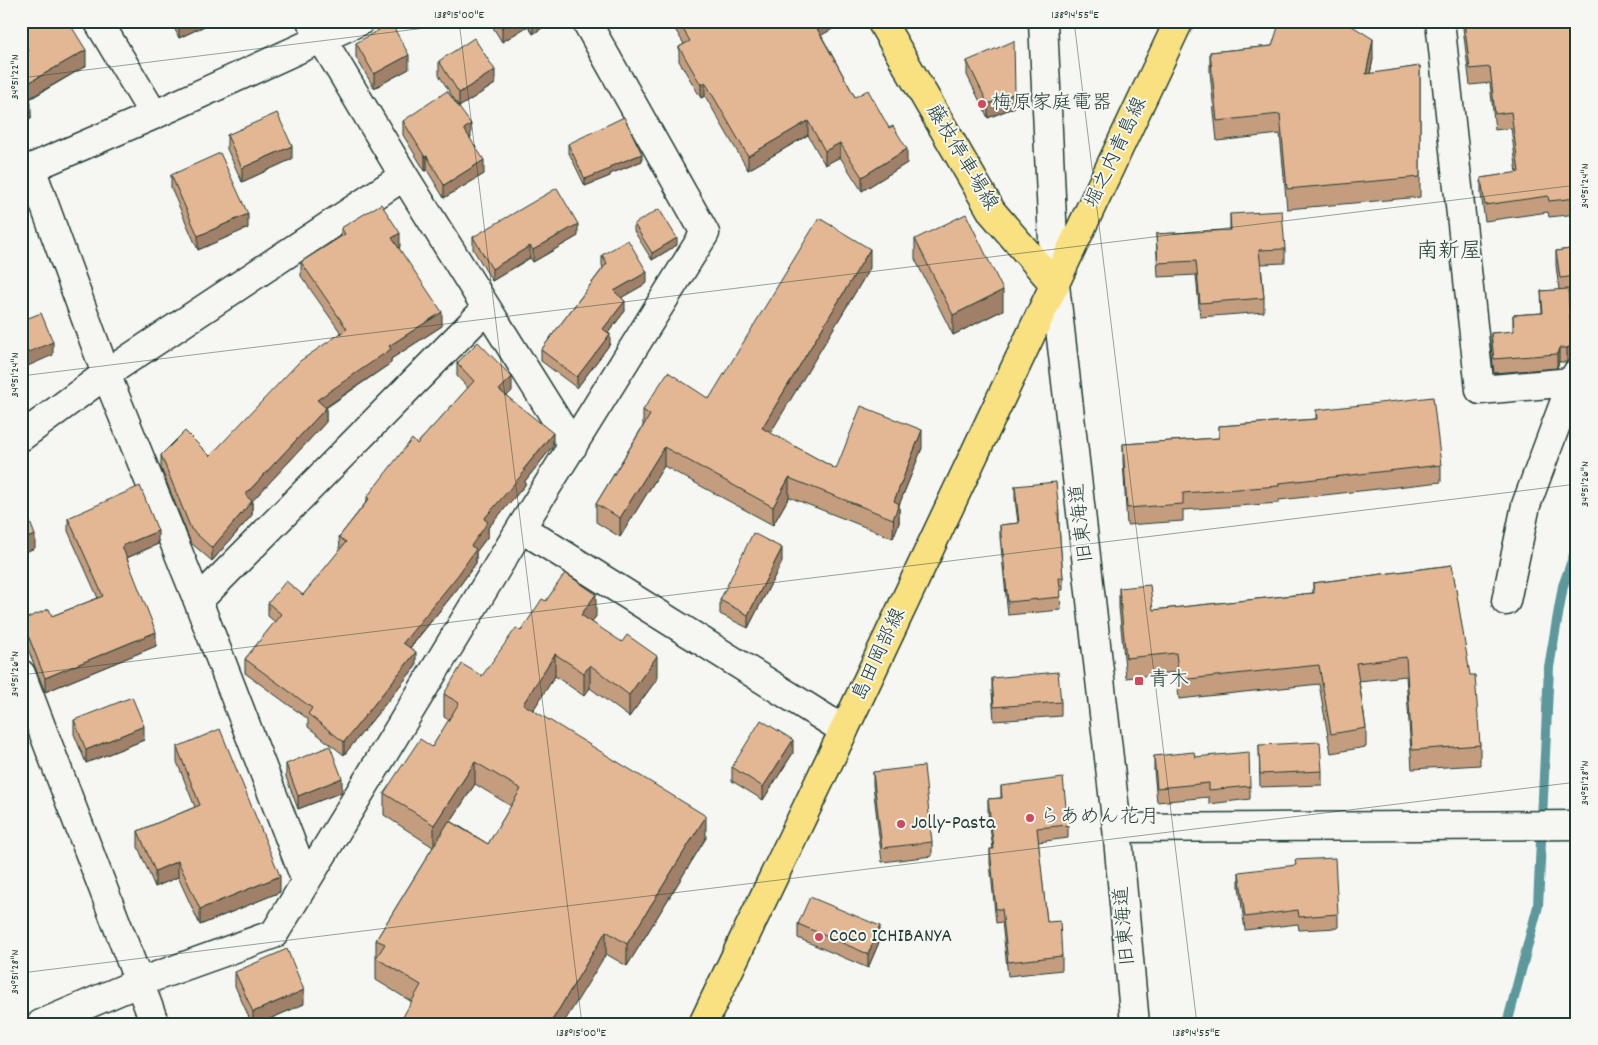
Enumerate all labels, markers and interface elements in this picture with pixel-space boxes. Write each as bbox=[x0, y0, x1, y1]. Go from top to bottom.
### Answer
text: 138°15'00"E bbox=[434, 7, 485, 24]
text: 138°14'55"E bbox=[1051, 7, 1099, 24]
text: 34°51'22"N bbox=[7, 54, 24, 100]
place label: 梅原家庭電器 bbox=[992, 90, 1112, 118]
street label: 堀之内青島線 bbox=[1079, 93, 1155, 213]
marker: 梅原家庭電器 bbox=[976, 98, 988, 110]
street label: 藤枝停車場線 bbox=[918, 99, 1004, 217]
text: 34°51'24"N bbox=[1577, 163, 1594, 209]
district label: 南新屋 bbox=[1416, 237, 1482, 268]
text: 34°51'24"N bbox=[7, 352, 24, 398]
text: 34°51'26"N bbox=[1577, 461, 1594, 507]
street label: 旧東海道 bbox=[1064, 482, 1102, 564]
street label: 島田岡部線 bbox=[846, 604, 914, 706]
text: 34°51'26"N bbox=[7, 651, 24, 697]
place label: 青木 bbox=[1149, 667, 1189, 695]
marker: 青木 bbox=[1133, 675, 1145, 687]
text: 34°51'28"N bbox=[1577, 760, 1594, 805]
place label: らあめん花月 bbox=[1040, 804, 1160, 832]
place label: Jolly-Pasta bbox=[911, 810, 996, 838]
marker: らあめん花月 bbox=[1024, 812, 1036, 824]
marker: Jolly-Pasta bbox=[895, 818, 907, 830]
street label: 旧東海道 bbox=[1109, 885, 1143, 967]
place label: CoCo ICHIBANYA bbox=[829, 923, 952, 951]
marker: CoCo ICHIBANYA bbox=[813, 931, 825, 943]
text: 34°51'28"N bbox=[7, 949, 24, 994]
text: 138°15'00"E bbox=[556, 1025, 607, 1042]
text: 138°14'55"E bbox=[1172, 1025, 1220, 1042]

